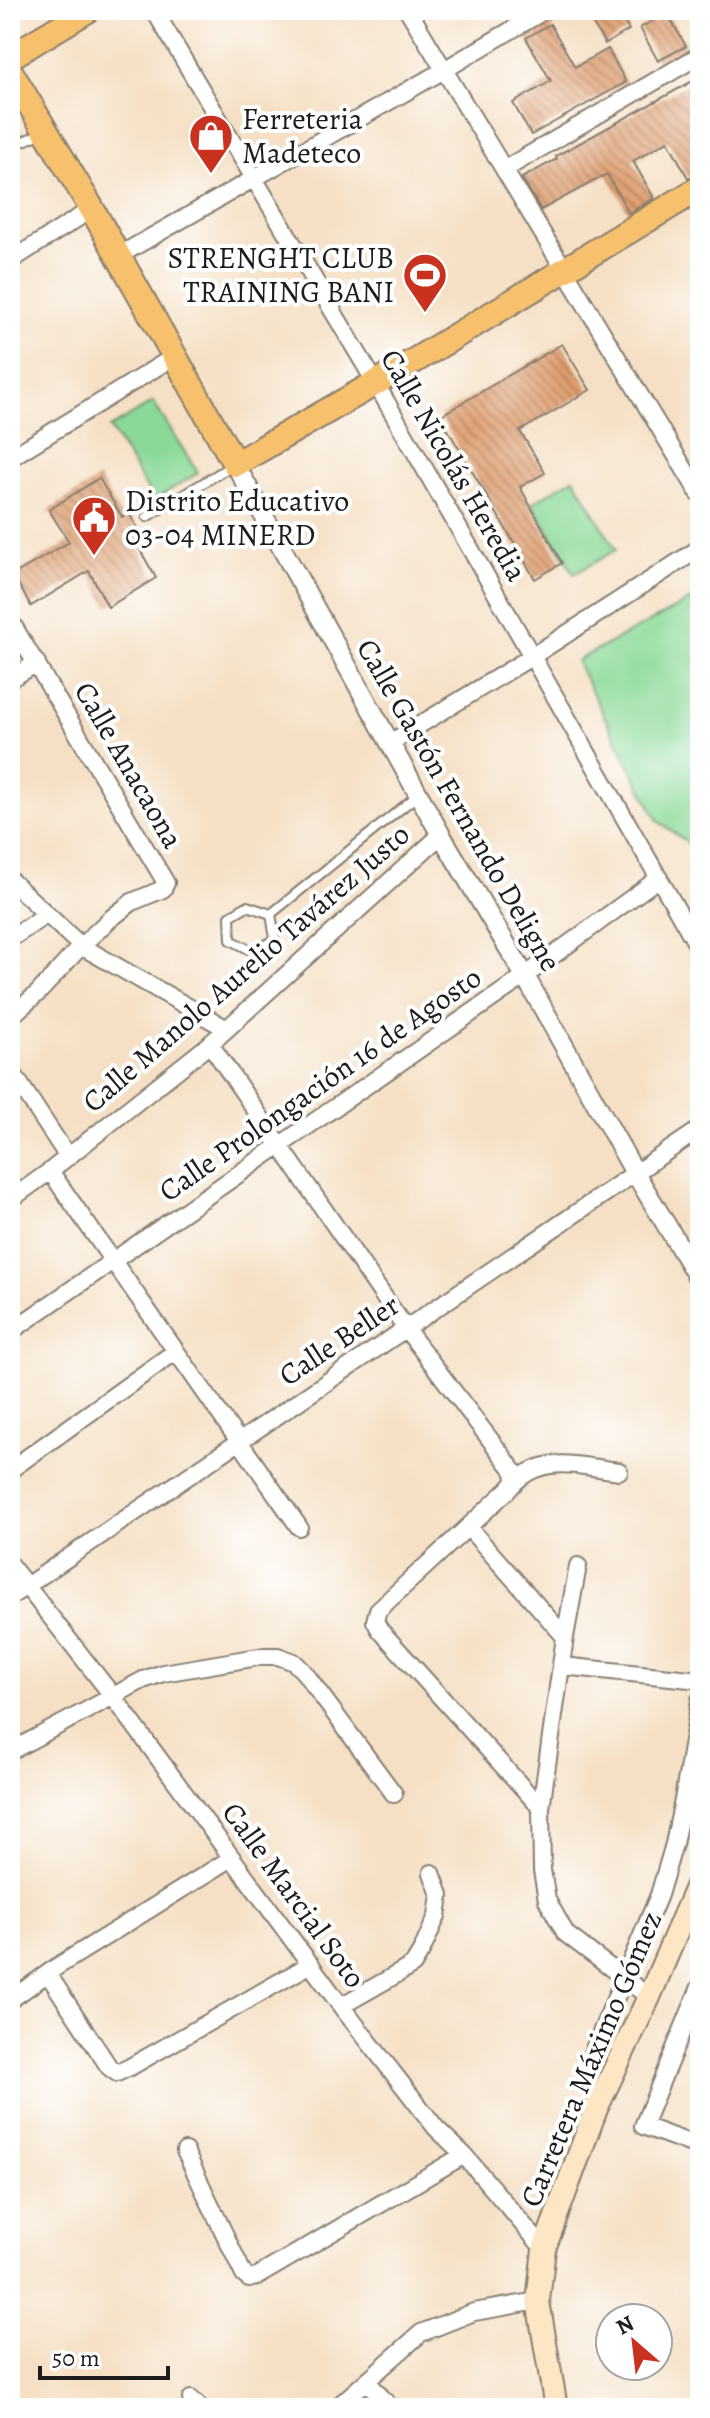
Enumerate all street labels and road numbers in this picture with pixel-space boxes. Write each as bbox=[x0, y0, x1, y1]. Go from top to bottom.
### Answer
street label: Calle Nicolás Heredia bbox=[371, 342, 537, 588]
street label: Calle Gastón Fernando Deligne bbox=[347, 631, 571, 979]
street label: Calle Anacaona bbox=[65, 675, 193, 856]
street label: Calle Manolo Aurelio Tavárez Justo bbox=[74, 815, 418, 1121]
street label: Calle Prolongación 16 de Agosto bbox=[151, 957, 489, 1211]
street label: Calle Beller bbox=[271, 1285, 407, 1395]
street label: Calle Marcial Soto bbox=[213, 1794, 375, 1996]
street label: Carretera Máximo Gómez bbox=[511, 1905, 671, 2213]

